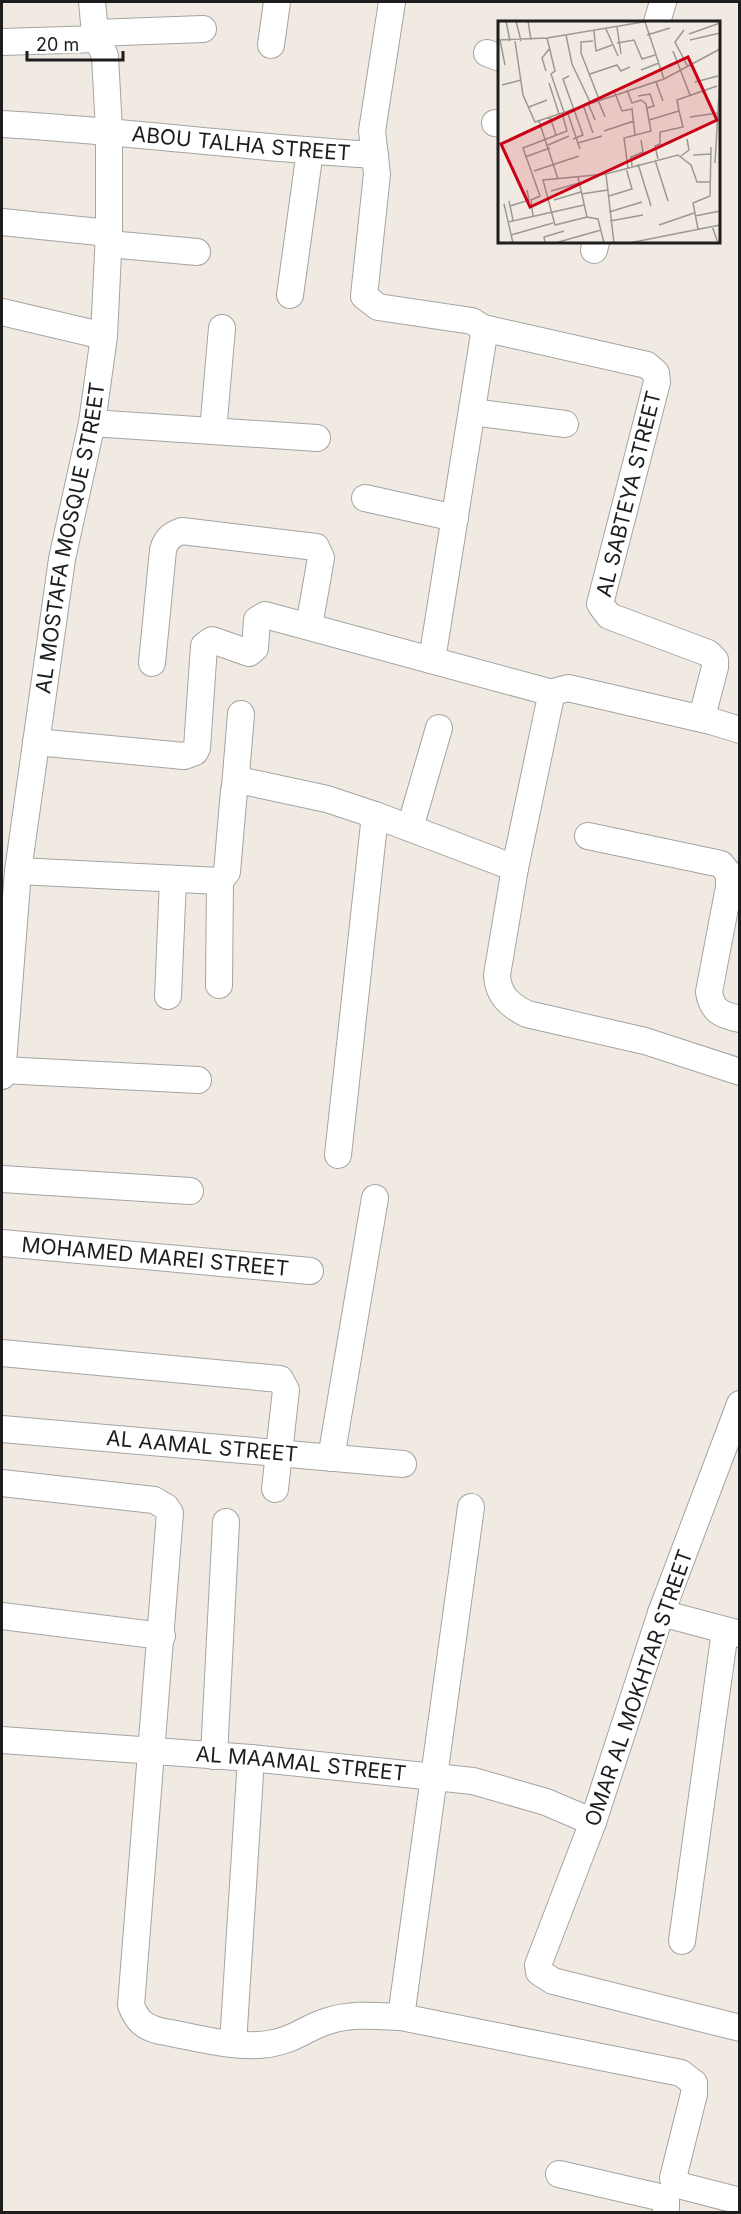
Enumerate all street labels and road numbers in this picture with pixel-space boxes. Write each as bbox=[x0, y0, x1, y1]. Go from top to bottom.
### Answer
street label: ABOU TALHA STREET bbox=[131, 121, 351, 165]
street label: AL MOSTAFA MOSQUE STREET bbox=[30, 381, 110, 695]
street label: AL SABTEYA STREET bbox=[591, 388, 666, 599]
street label: MOHAMED MAREI STREET bbox=[21, 1232, 290, 1281]
street label: AL AAMAL STREET bbox=[105, 1425, 299, 1467]
street label: OMAR AL MOKHTAR STREET bbox=[579, 1546, 698, 1829]
street label: AL MAAMAL STREET bbox=[195, 1741, 407, 1786]

